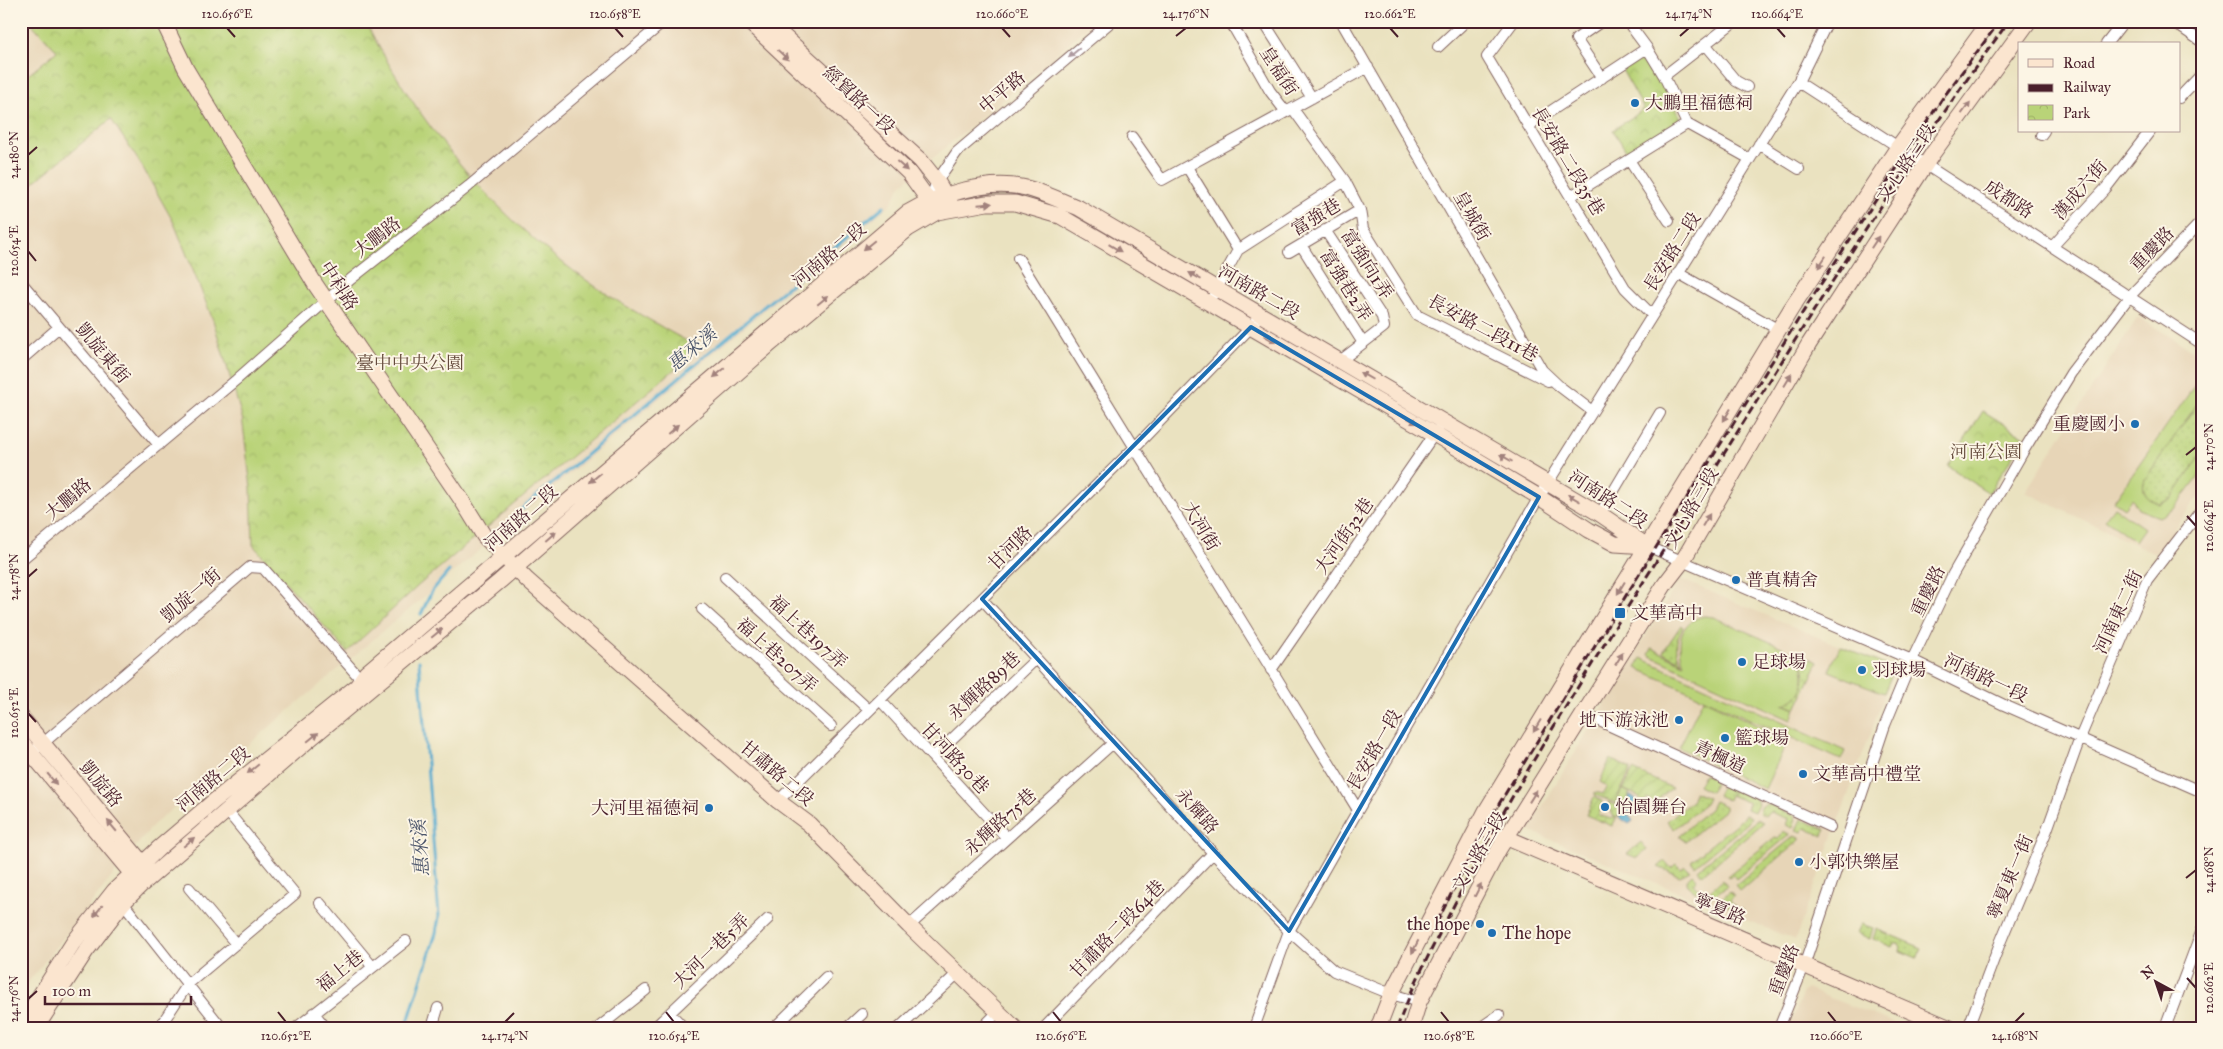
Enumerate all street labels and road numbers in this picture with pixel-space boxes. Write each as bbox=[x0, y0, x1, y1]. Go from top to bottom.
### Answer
street label: 皇福街 bbox=[1255, 42, 1303, 100]
street label: 經貿路一段 bbox=[819, 61, 899, 139]
street label: 中平路 bbox=[974, 66, 1030, 118]
street label: 長安路二段35巷 bbox=[1527, 102, 1609, 220]
street label: 文心路三段 bbox=[1872, 120, 1940, 206]
street label: 漢成六街 bbox=[2048, 156, 2112, 224]
street label: 成都路 bbox=[1980, 175, 2038, 223]
street label: 皇城街 bbox=[1449, 187, 1495, 245]
street label: 富強巷 bbox=[1287, 194, 1345, 240]
street label: 長安路二段 bbox=[1639, 208, 1705, 296]
street label: 大鵬路 bbox=[349, 212, 405, 262]
street label: 河南路二段 bbox=[787, 218, 871, 292]
street label: 重慶路 bbox=[2125, 222, 2179, 276]
street label: 富強向1弄 bbox=[1336, 225, 1398, 303]
street label: 富強巷2弄 bbox=[1315, 245, 1377, 325]
street label: 中科路 bbox=[315, 257, 363, 315]
street label: 河南路二段 bbox=[1215, 260, 1303, 324]
street label: 長安路二段11巷 bbox=[1424, 290, 1542, 366]
street label: 凱旋東街 bbox=[71, 318, 135, 388]
street label: 文心路三段 bbox=[1659, 464, 1723, 552]
street label: 河南路二段 bbox=[1564, 465, 1652, 533]
street label: 大鵬路 bbox=[40, 473, 96, 525]
street label: 河南路二段 bbox=[480, 480, 562, 556]
street label: 大河街32巷 bbox=[1310, 494, 1378, 578]
street label: 大河街 bbox=[1178, 497, 1224, 555]
street label: 甘河路 bbox=[983, 521, 1037, 575]
street label: 重慶路 bbox=[1906, 562, 1950, 620]
street label: 凱旋一街 bbox=[157, 563, 225, 627]
street label: 河南東二街 bbox=[2089, 567, 2147, 657]
street label: 福上巷197弄 bbox=[765, 590, 851, 674]
street label: 福上巷207弄 bbox=[732, 613, 822, 697]
street label: 永輝路89巷 bbox=[943, 647, 1025, 725]
street label: 河南路一段 bbox=[1941, 649, 2031, 707]
street label: 長安路一段 bbox=[1342, 706, 1406, 794]
street label: 甘河路30巷 bbox=[916, 718, 994, 798]
street label: 甘肅路二段 bbox=[735, 736, 819, 810]
street label: 青楓道 bbox=[1691, 736, 1749, 778]
street label: 河南路二段 bbox=[171, 742, 255, 816]
street label: 凱旋路 bbox=[75, 756, 127, 812]
street label: 永輝路75巷 bbox=[959, 784, 1041, 860]
street label: 永輝路 bbox=[1171, 784, 1223, 838]
street label: 文心路三段 bbox=[1447, 808, 1511, 896]
street label: 寧夏東一街 bbox=[1982, 831, 2038, 923]
street label: 甘肅路二段64巷 bbox=[1065, 876, 1169, 982]
street label: 寧夏路 bbox=[1691, 888, 1749, 930]
street label: 大河一巷5弄 bbox=[668, 909, 754, 993]
street label: 重慶路 bbox=[1764, 941, 1804, 999]
street label: 福上巷 bbox=[312, 945, 368, 997]

